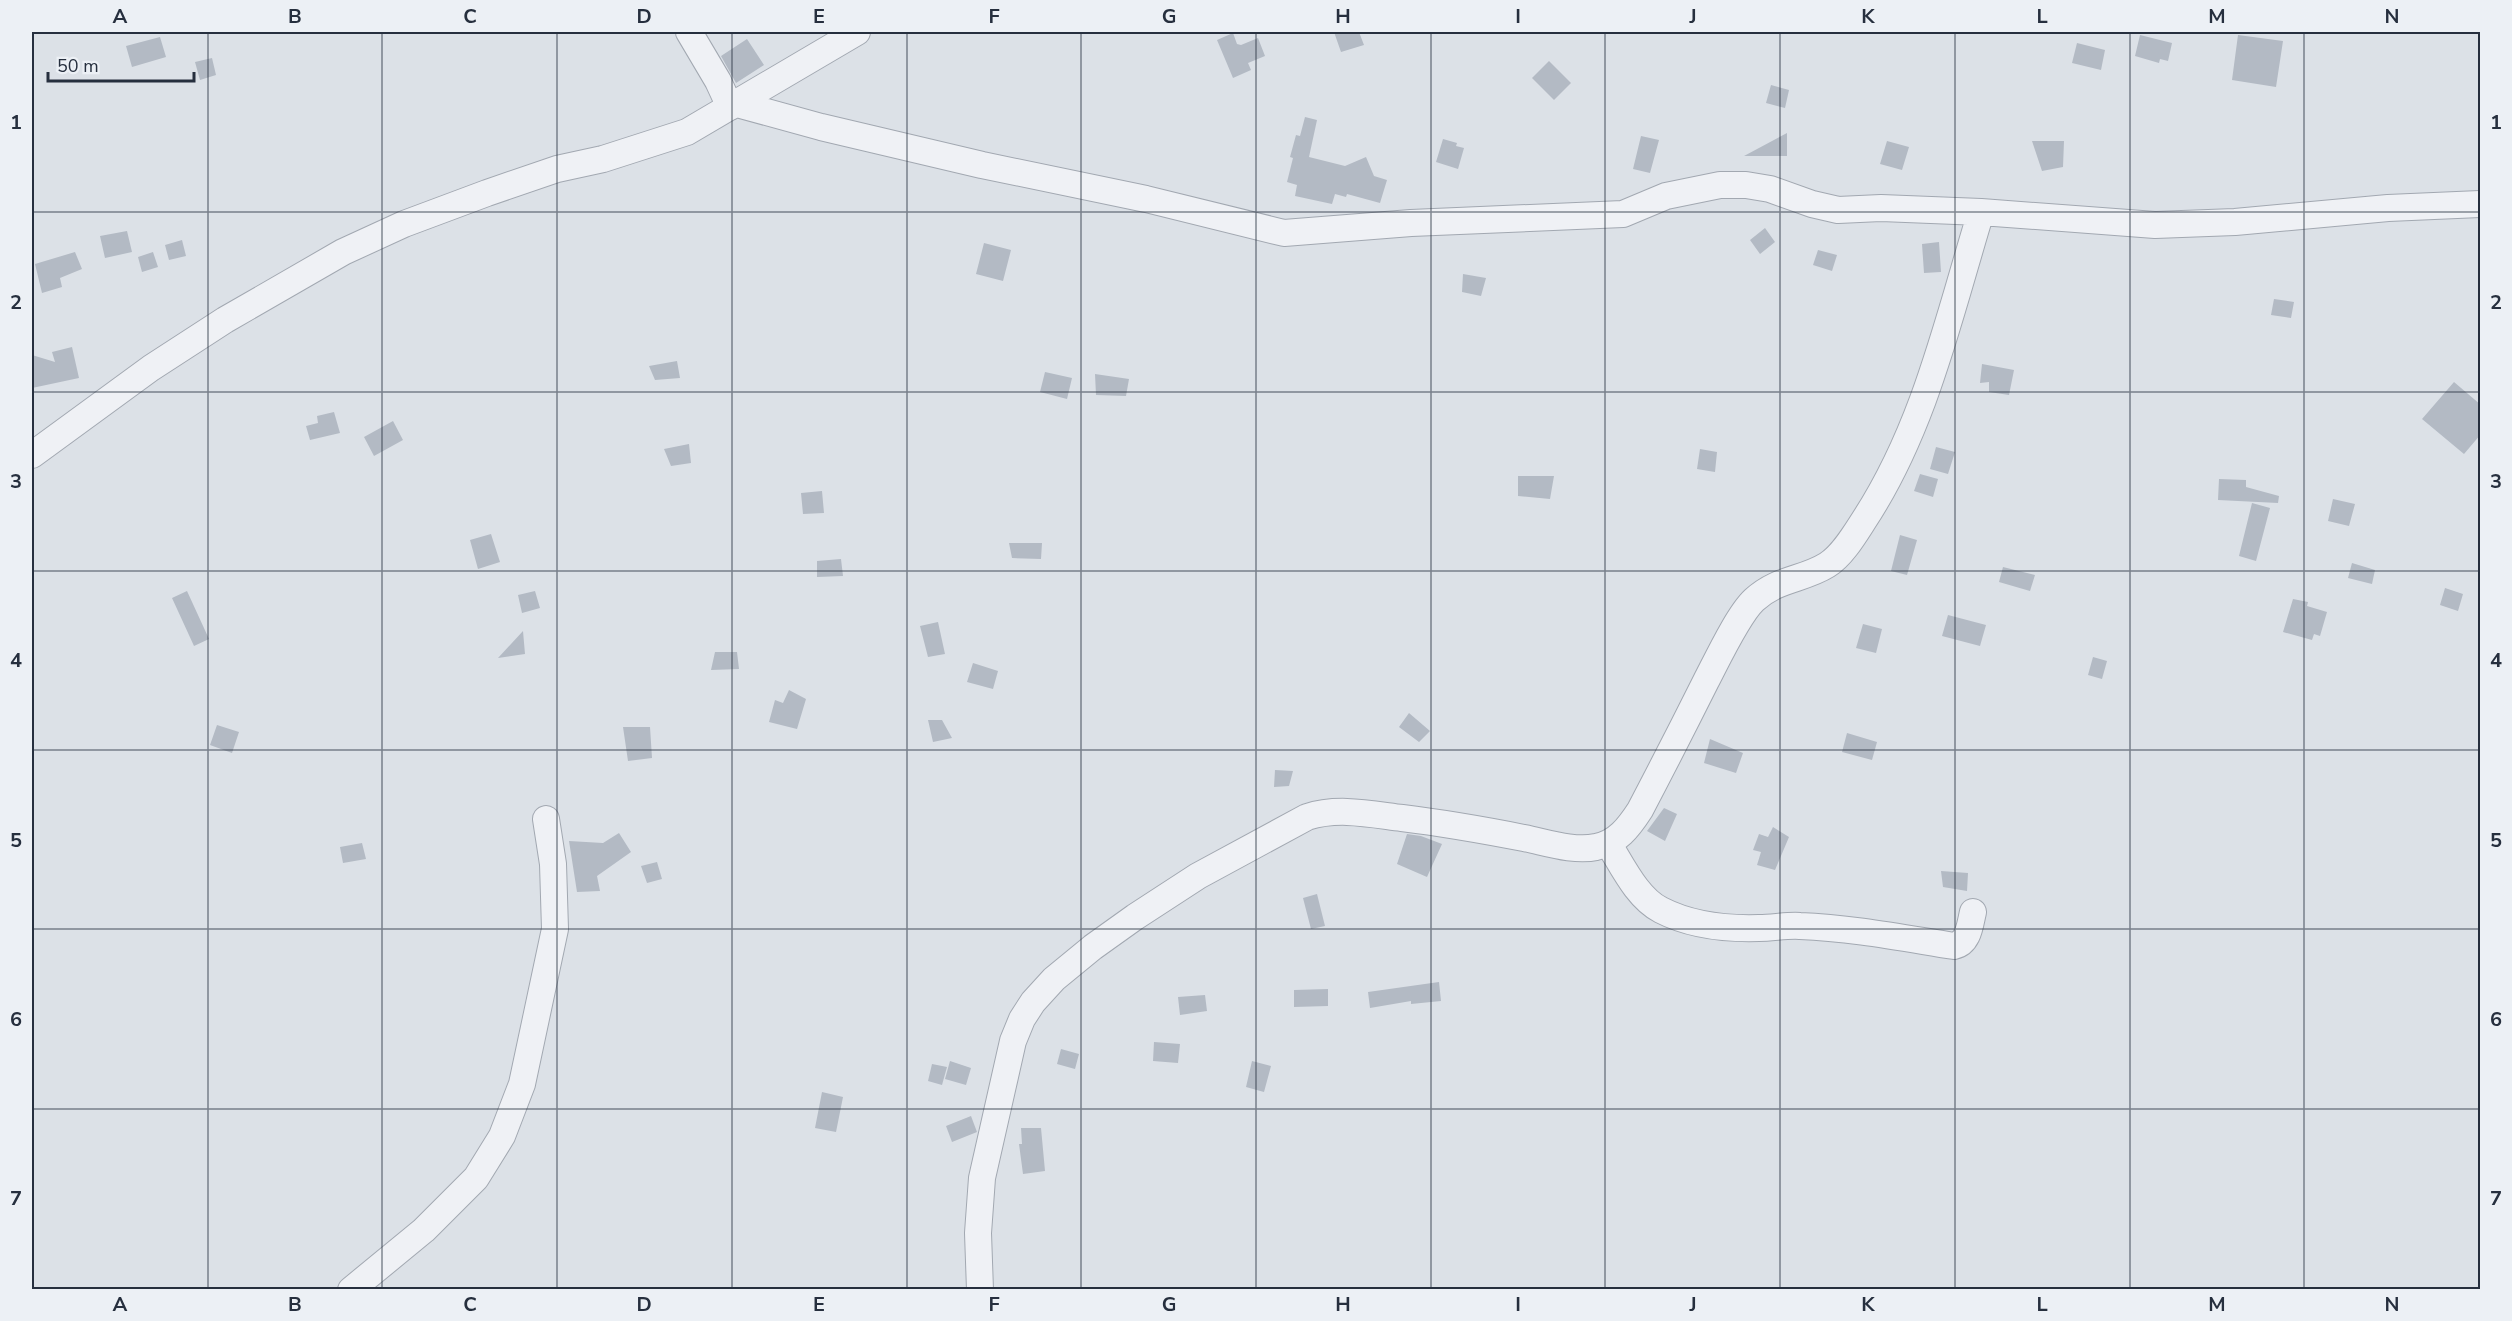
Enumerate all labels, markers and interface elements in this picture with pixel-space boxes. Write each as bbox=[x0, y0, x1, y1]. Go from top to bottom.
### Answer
text: A bbox=[113, 3, 128, 30]
text: B bbox=[288, 3, 302, 30]
text: C bbox=[463, 3, 477, 30]
text: D bbox=[636, 3, 652, 30]
text: E bbox=[813, 3, 825, 30]
text: F bbox=[988, 3, 1000, 30]
text: G bbox=[1162, 3, 1176, 30]
text: H bbox=[1335, 3, 1351, 30]
text: I bbox=[1515, 3, 1521, 30]
text: J bbox=[1688, 3, 1697, 30]
text: K bbox=[1861, 3, 1875, 30]
text: L bbox=[2036, 3, 2048, 30]
text: M bbox=[2208, 3, 2226, 30]
text: N bbox=[2385, 3, 2399, 30]
scale bar bbox=[48, 45, 194, 83]
text: 50 m bbox=[57, 54, 99, 78]
text: 1 bbox=[10, 109, 22, 136]
text: 1 bbox=[2490, 109, 2502, 136]
text: 2 bbox=[10, 289, 22, 316]
text: 2 bbox=[2490, 289, 2502, 316]
text: 3 bbox=[10, 468, 22, 495]
text: 3 bbox=[2490, 468, 2502, 495]
text: 4 bbox=[10, 647, 22, 674]
text: 4 bbox=[2490, 647, 2502, 674]
text: 5 bbox=[10, 827, 22, 854]
text: 5 bbox=[2490, 827, 2502, 854]
text: 6 bbox=[10, 1006, 22, 1033]
text: 6 bbox=[2490, 1006, 2502, 1033]
text: 7 bbox=[10, 1185, 22, 1212]
text: 7 bbox=[2490, 1185, 2502, 1212]
text: A bbox=[113, 1291, 128, 1318]
text: B bbox=[288, 1291, 302, 1318]
text: C bbox=[463, 1291, 477, 1318]
text: D bbox=[636, 1291, 652, 1318]
text: E bbox=[813, 1291, 825, 1318]
text: F bbox=[988, 1291, 1000, 1318]
text: G bbox=[1162, 1291, 1176, 1318]
text: H bbox=[1335, 1291, 1351, 1318]
text: I bbox=[1515, 1291, 1521, 1318]
text: J bbox=[1688, 1291, 1697, 1318]
text: K bbox=[1861, 1291, 1875, 1318]
text: L bbox=[2036, 1291, 2048, 1318]
text: M bbox=[2208, 1291, 2226, 1318]
text: N bbox=[2385, 1291, 2399, 1318]

